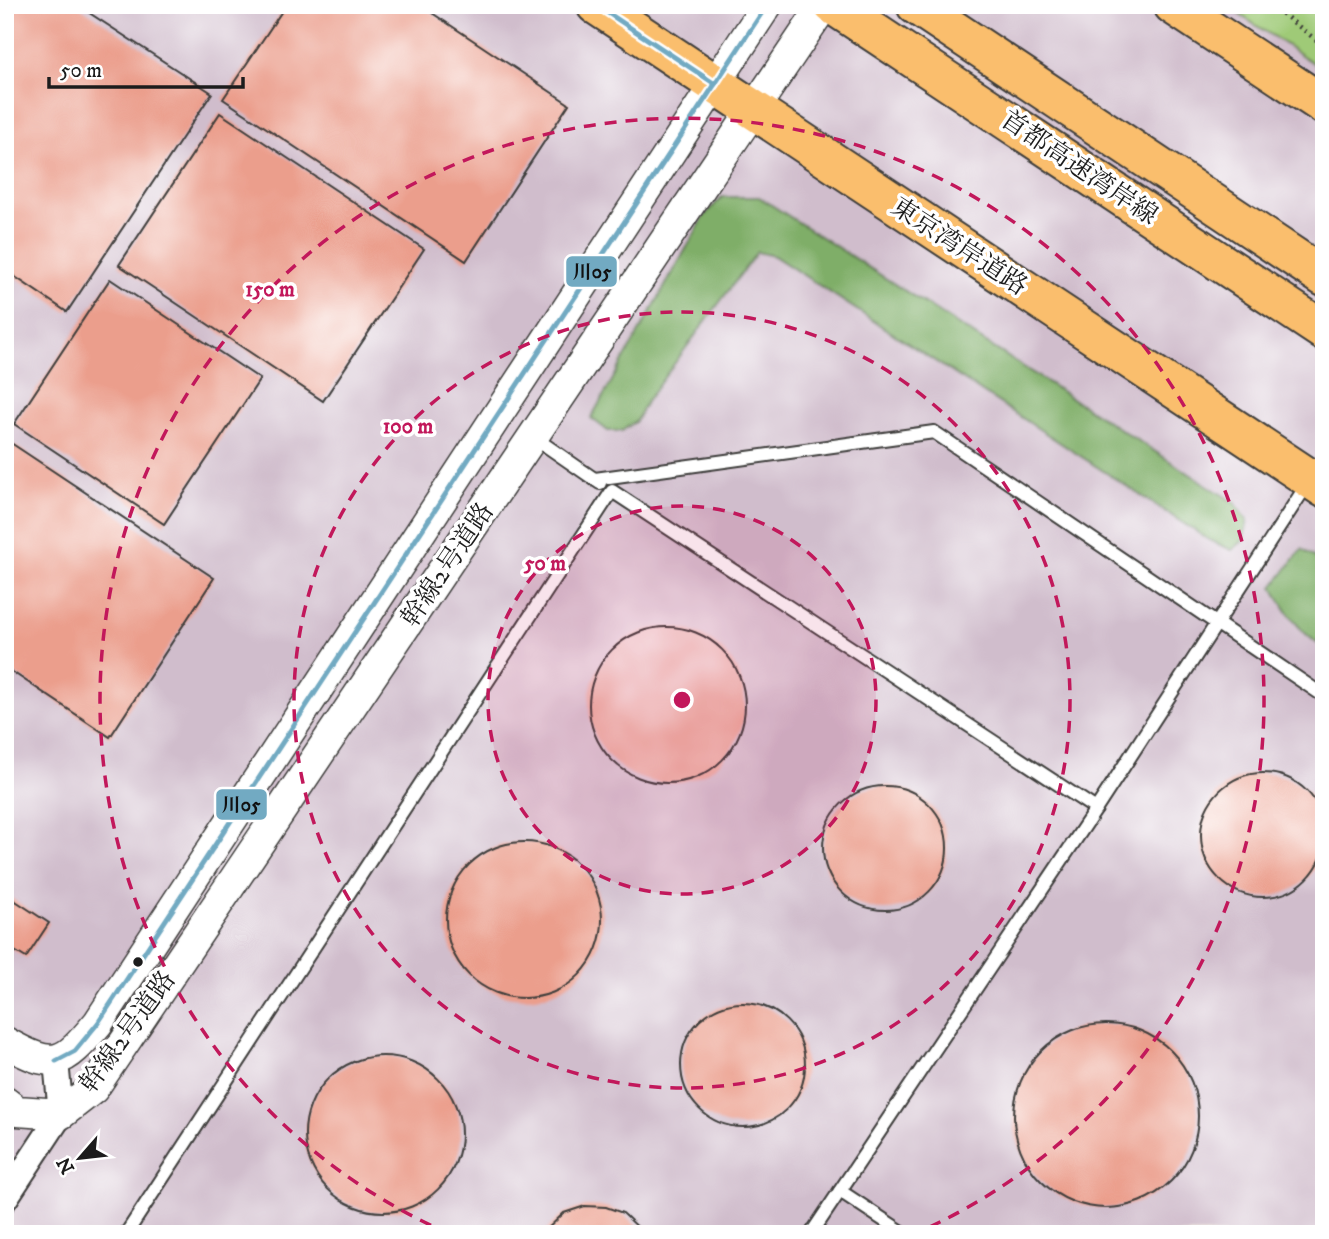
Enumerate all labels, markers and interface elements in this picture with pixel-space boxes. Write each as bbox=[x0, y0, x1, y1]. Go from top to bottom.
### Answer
scale bar bbox=[49, 46, 243, 90]
text: 50 m bbox=[60, 58, 102, 84]
street label: 首都高速湾岸線 bbox=[994, 103, 1164, 233]
street label: 東京湾岸道路 bbox=[885, 191, 1033, 303]
line badge: 川05 bbox=[565, 255, 618, 288]
text: 川05 bbox=[573, 261, 612, 284]
text: 150 m bbox=[245, 277, 295, 303]
text: 100 m bbox=[383, 414, 433, 440]
street label: 幹線2号道路 bbox=[394, 497, 502, 633]
text: 50 m bbox=[523, 551, 566, 577]
centre of rings bbox=[670, 688, 694, 712]
line badge: 川05 bbox=[215, 788, 268, 821]
text: 川05 bbox=[222, 794, 261, 817]
unlabelled marker bbox=[131, 955, 145, 969]
street label: 幹線2号道路 bbox=[73, 965, 183, 1099]
north arrow bbox=[46, 1124, 116, 1194]
text: N bbox=[52, 1153, 80, 1178]

